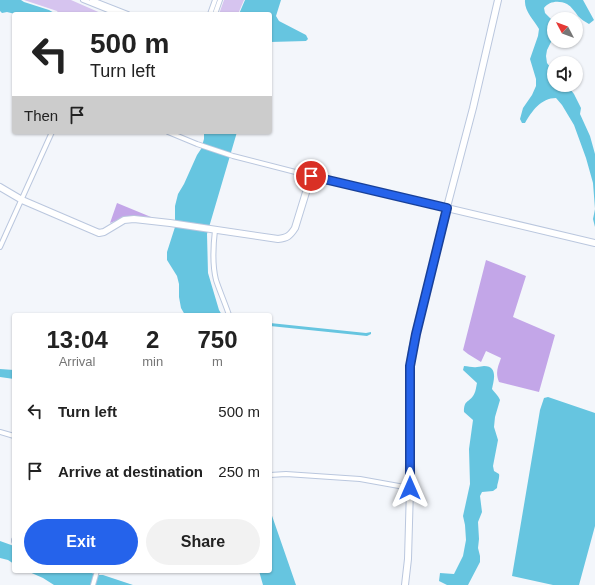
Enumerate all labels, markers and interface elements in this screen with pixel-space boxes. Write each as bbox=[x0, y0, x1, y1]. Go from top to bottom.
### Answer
north arrow bbox=[547, 12, 583, 48]
map controls bbox=[547, 12, 583, 92]
icon: left bbox=[24, 28, 76, 80]
text: 500 m bbox=[90, 28, 169, 59]
button: sound bbox=[547, 56, 583, 92]
text: Turn left bbox=[90, 61, 155, 81]
icon: arrive bbox=[66, 104, 88, 126]
text: Then bbox=[24, 107, 58, 124]
pin bbox=[294, 159, 328, 193]
icon: arrive bbox=[300, 165, 322, 187]
text: 13:04 bbox=[46, 326, 108, 353]
text: 2 bbox=[146, 326, 159, 353]
text: 750 bbox=[198, 326, 238, 353]
text: Arrival bbox=[59, 354, 96, 369]
text: min bbox=[142, 354, 163, 369]
text: m bbox=[212, 354, 223, 369]
icon: left bbox=[24, 400, 46, 422]
text: Turn left bbox=[58, 403, 117, 420]
text: 500 m bbox=[218, 403, 260, 420]
icon: arrive bbox=[24, 460, 46, 482]
text: Arrive at destination bbox=[58, 463, 203, 480]
text: 250 m bbox=[218, 463, 260, 480]
position arrow bbox=[389, 467, 431, 509]
button: Exit bbox=[24, 519, 138, 565]
button: Share bbox=[146, 519, 260, 565]

